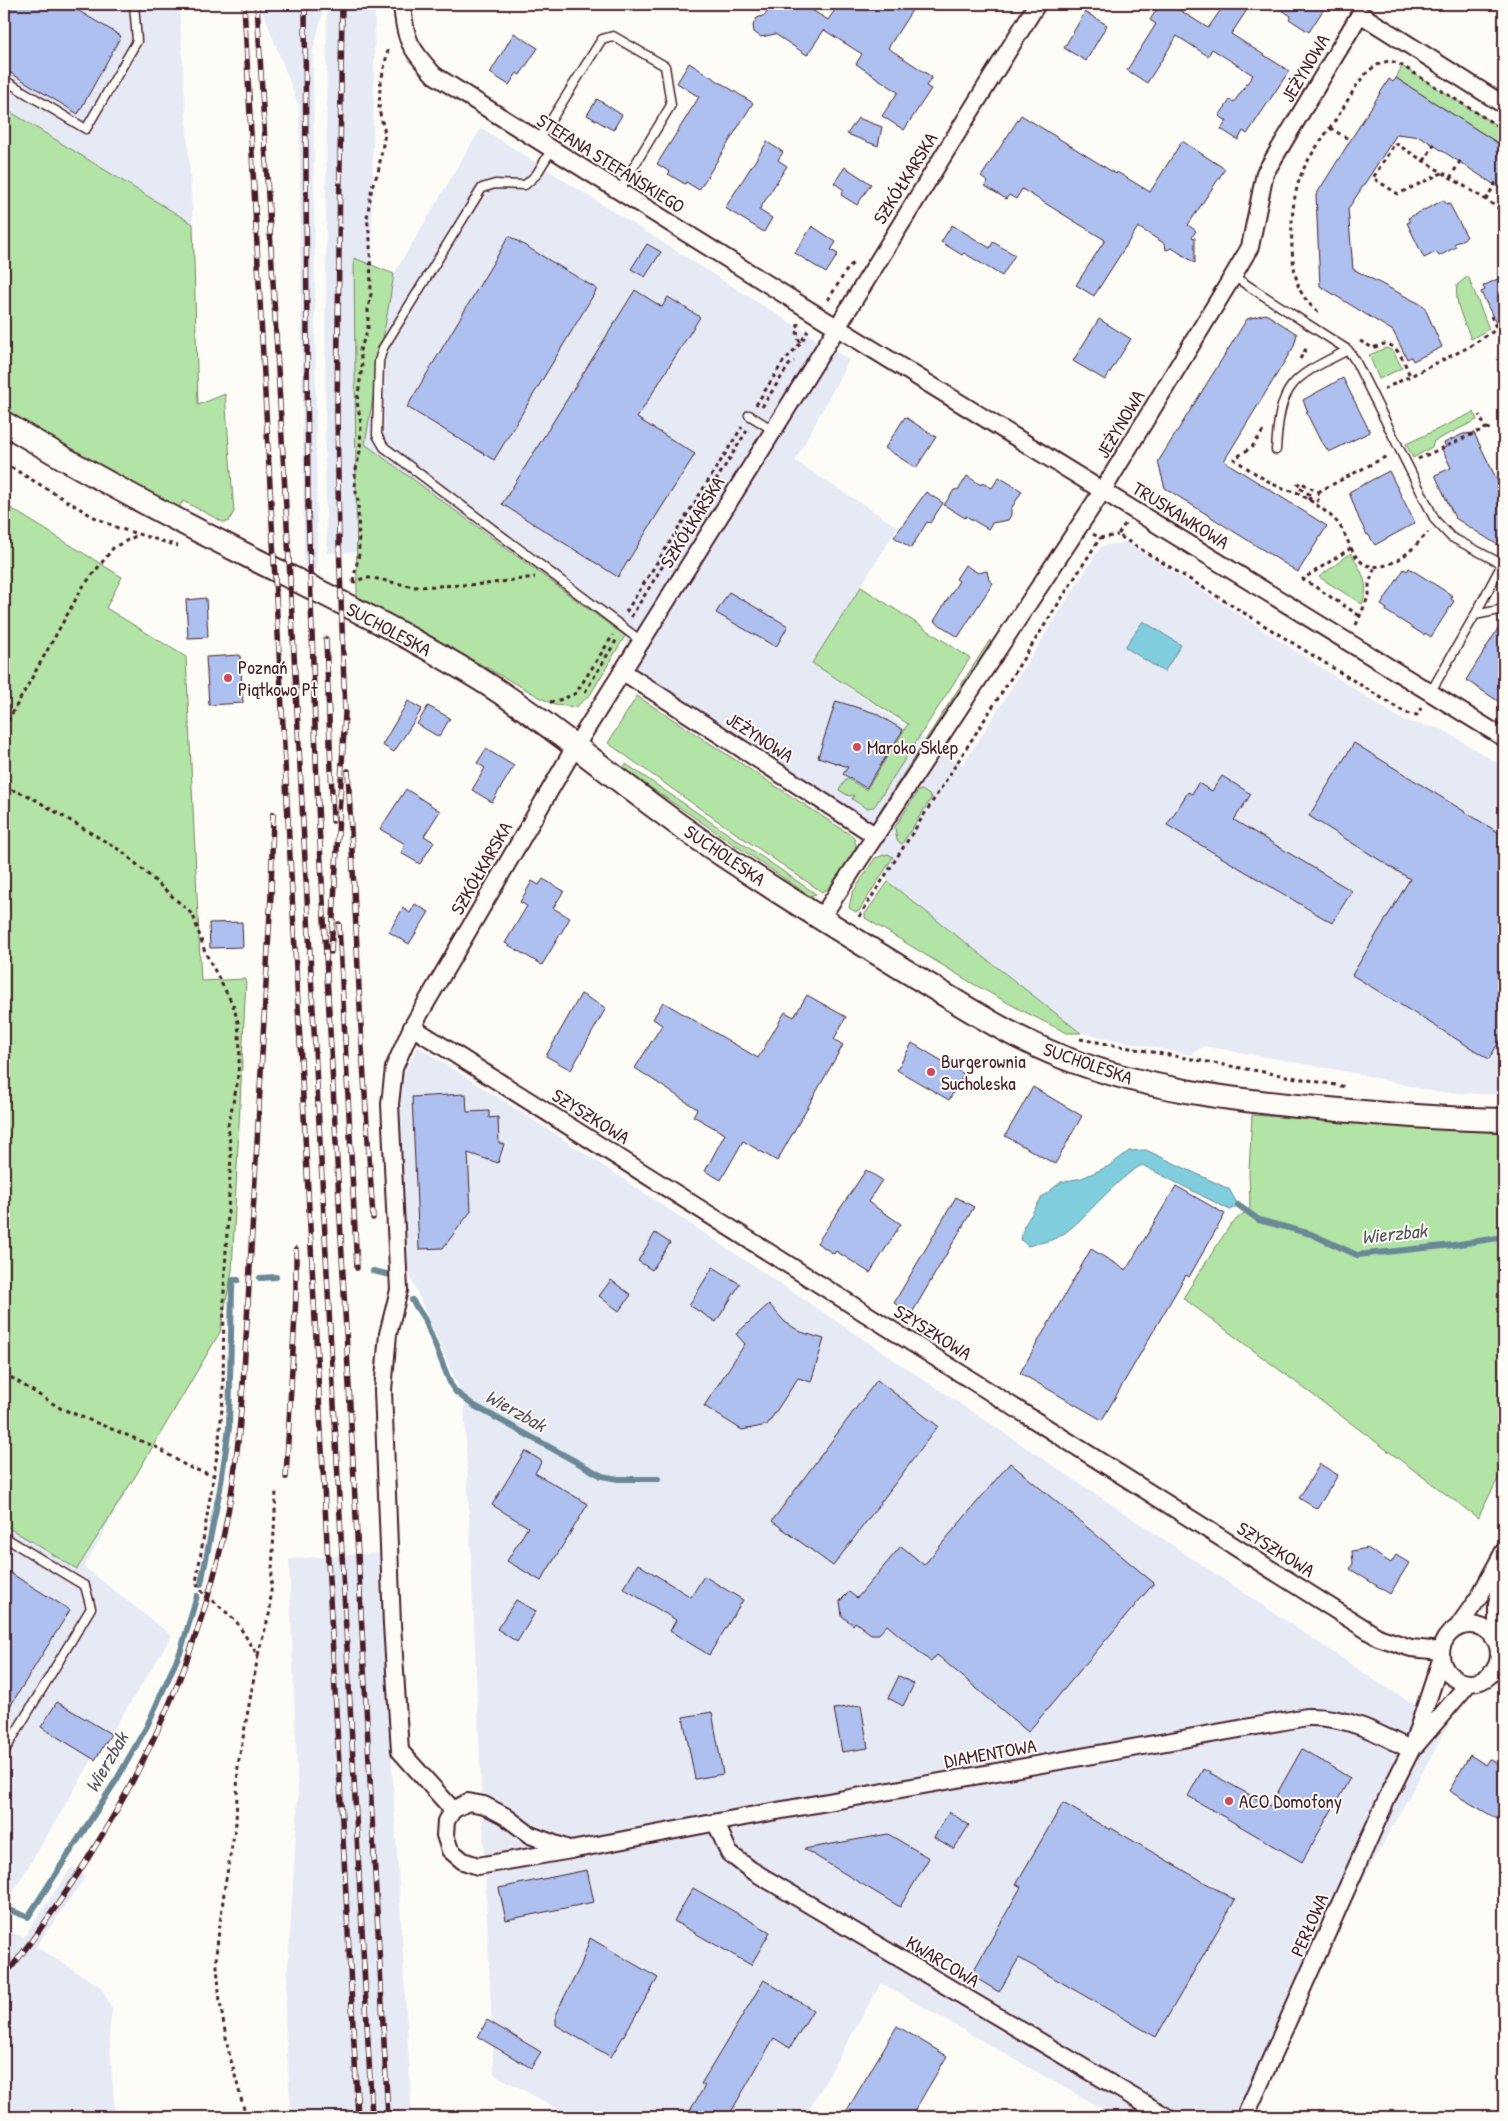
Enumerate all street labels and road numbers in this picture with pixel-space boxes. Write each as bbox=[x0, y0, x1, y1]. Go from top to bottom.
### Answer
street label: JEŻYNOWA bbox=[1275, 29, 1335, 107]
street label: STEFANA STEFAŃSKIEGO bbox=[532, 107, 690, 219]
street label: SZKÓŁKARSKA bbox=[867, 127, 943, 229]
street label: JEŻYNOWA bbox=[1090, 385, 1150, 463]
street label: SZKÓŁKARSKA bbox=[654, 471, 730, 573]
street label: TRUSKAWKOWA bbox=[1128, 475, 1234, 555]
street label: SUCHOLESKA bbox=[342, 596, 436, 662]
street label: JEŻYNOWA bbox=[721, 706, 799, 768]
street label: SZKÓŁKARSKA bbox=[444, 817, 518, 919]
street label: SUCHOLESKA bbox=[679, 818, 771, 892]
street label: SUCHOLESKA bbox=[1040, 1036, 1136, 1090]
street label: SZYSZKOWA bbox=[547, 1082, 635, 1150]
street label: SZYSZKOWA bbox=[889, 1298, 977, 1366]
street label: SZYSZKOWA bbox=[1232, 1515, 1320, 1583]
street label: DIAMENTOWA bbox=[942, 1732, 1038, 1774]
street label: PERŁOWA bbox=[1284, 1889, 1334, 1961]
street label: KWARCOWA bbox=[901, 1929, 985, 1993]

